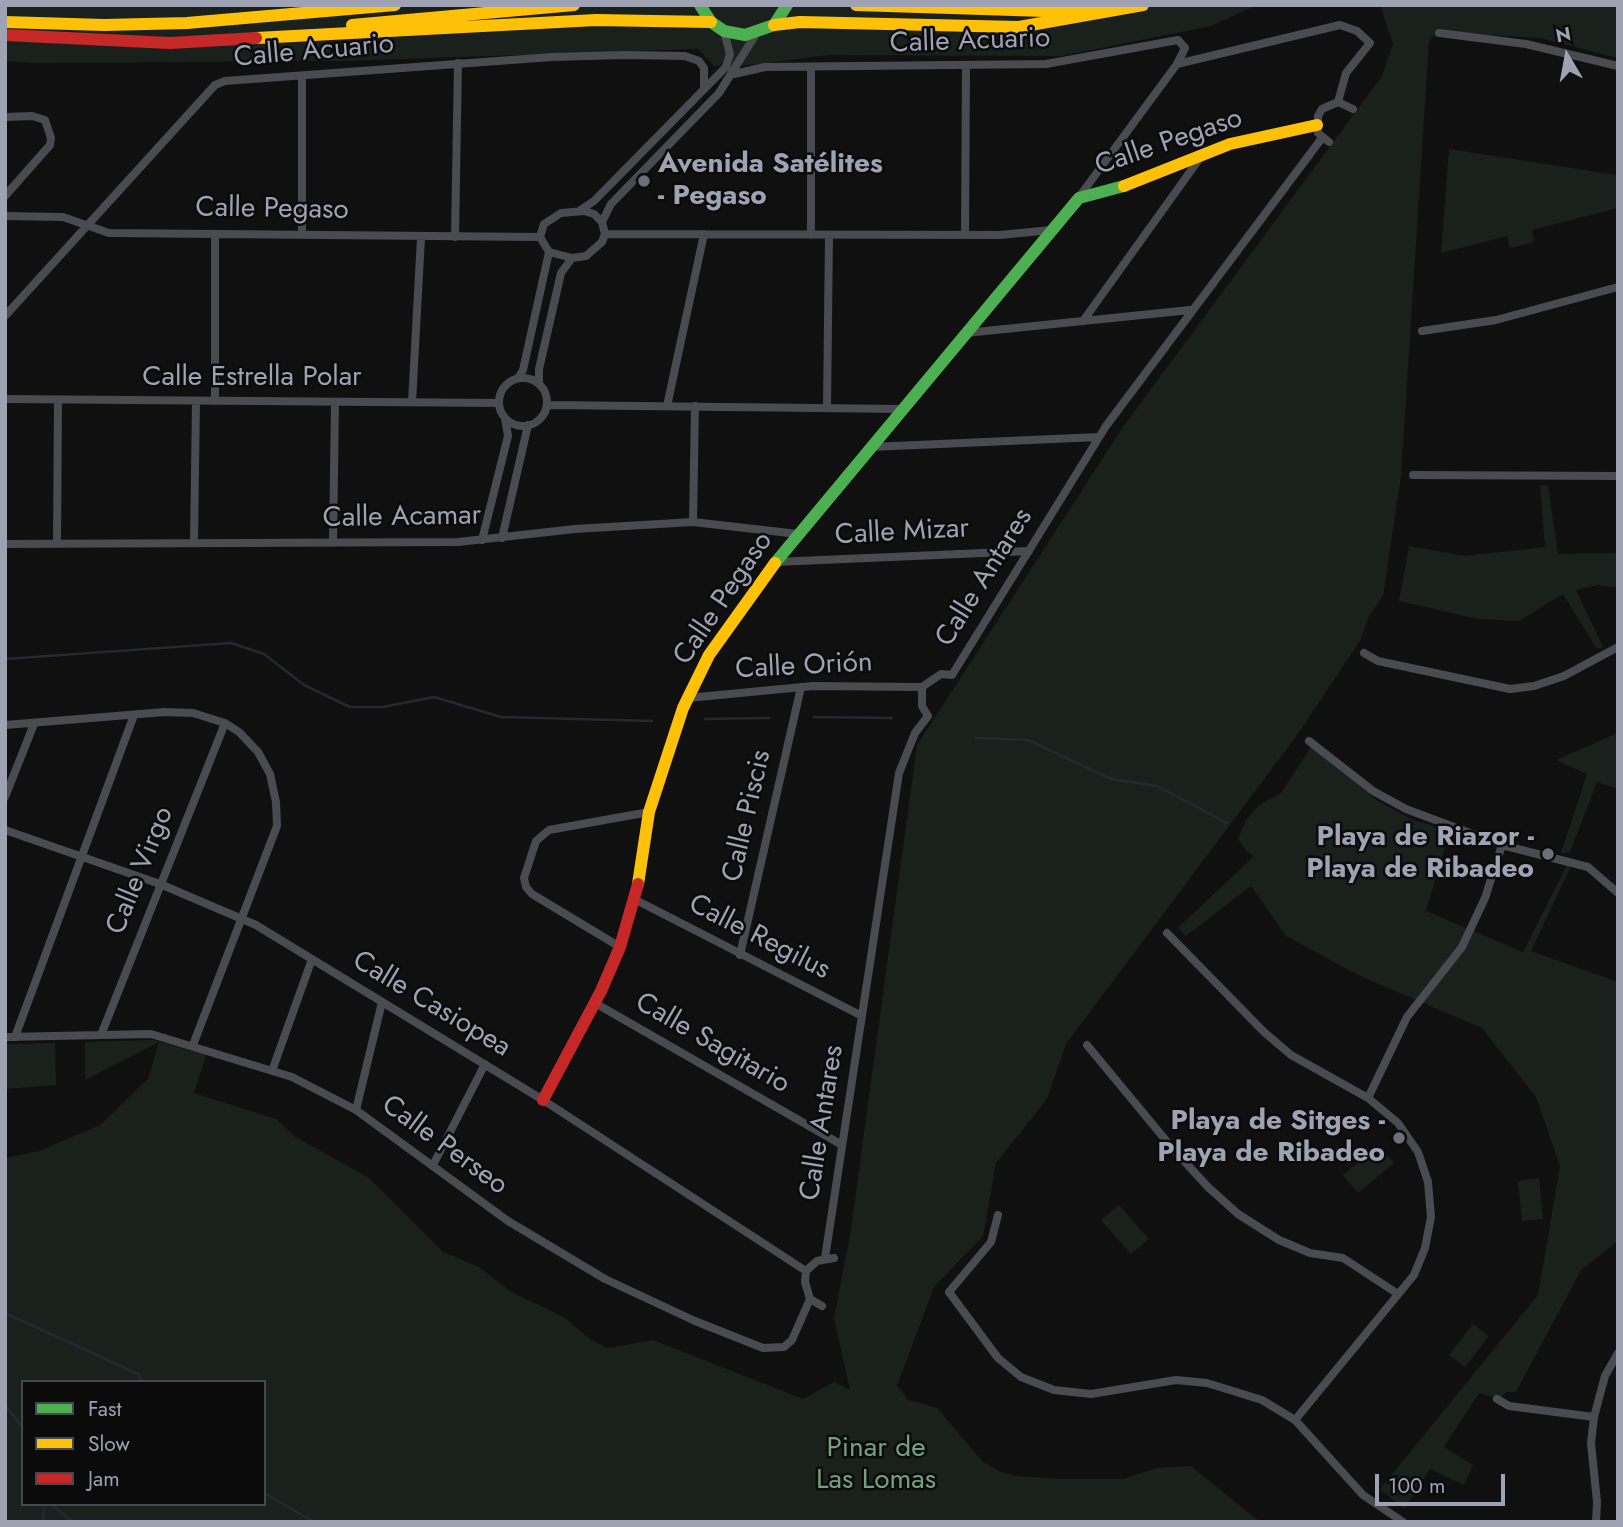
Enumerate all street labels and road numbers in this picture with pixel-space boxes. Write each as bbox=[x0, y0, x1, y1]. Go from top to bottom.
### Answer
street label: Calle Acuario bbox=[889, 22, 1051, 62]
street label: Calle Acuario bbox=[233, 28, 395, 76]
street label: Calle Pegaso bbox=[1091, 102, 1247, 184]
street label: Calle Pegaso bbox=[195, 192, 349, 228]
street label: Calle Estrella Polar bbox=[142, 361, 362, 395]
street label: Calle Acamar bbox=[322, 500, 482, 536]
street label: Calle Antares bbox=[929, 503, 1041, 653]
street label: Calle Mizar bbox=[834, 513, 970, 553]
street label: Calle Pegaso bbox=[667, 526, 781, 672]
street label: Calle Orión bbox=[735, 647, 873, 687]
street label: Calle Piscis bbox=[717, 747, 779, 885]
street label: Calle Virgo bbox=[100, 802, 182, 940]
street label: Calle Regilus bbox=[683, 888, 835, 988]
street label: Calle Casiopea bbox=[346, 945, 516, 1065]
street label: Calle Sagitario bbox=[629, 986, 795, 1102]
street label: Calle Antares bbox=[794, 1043, 852, 1203]
street label: Calle Perseo bbox=[374, 1089, 514, 1203]

